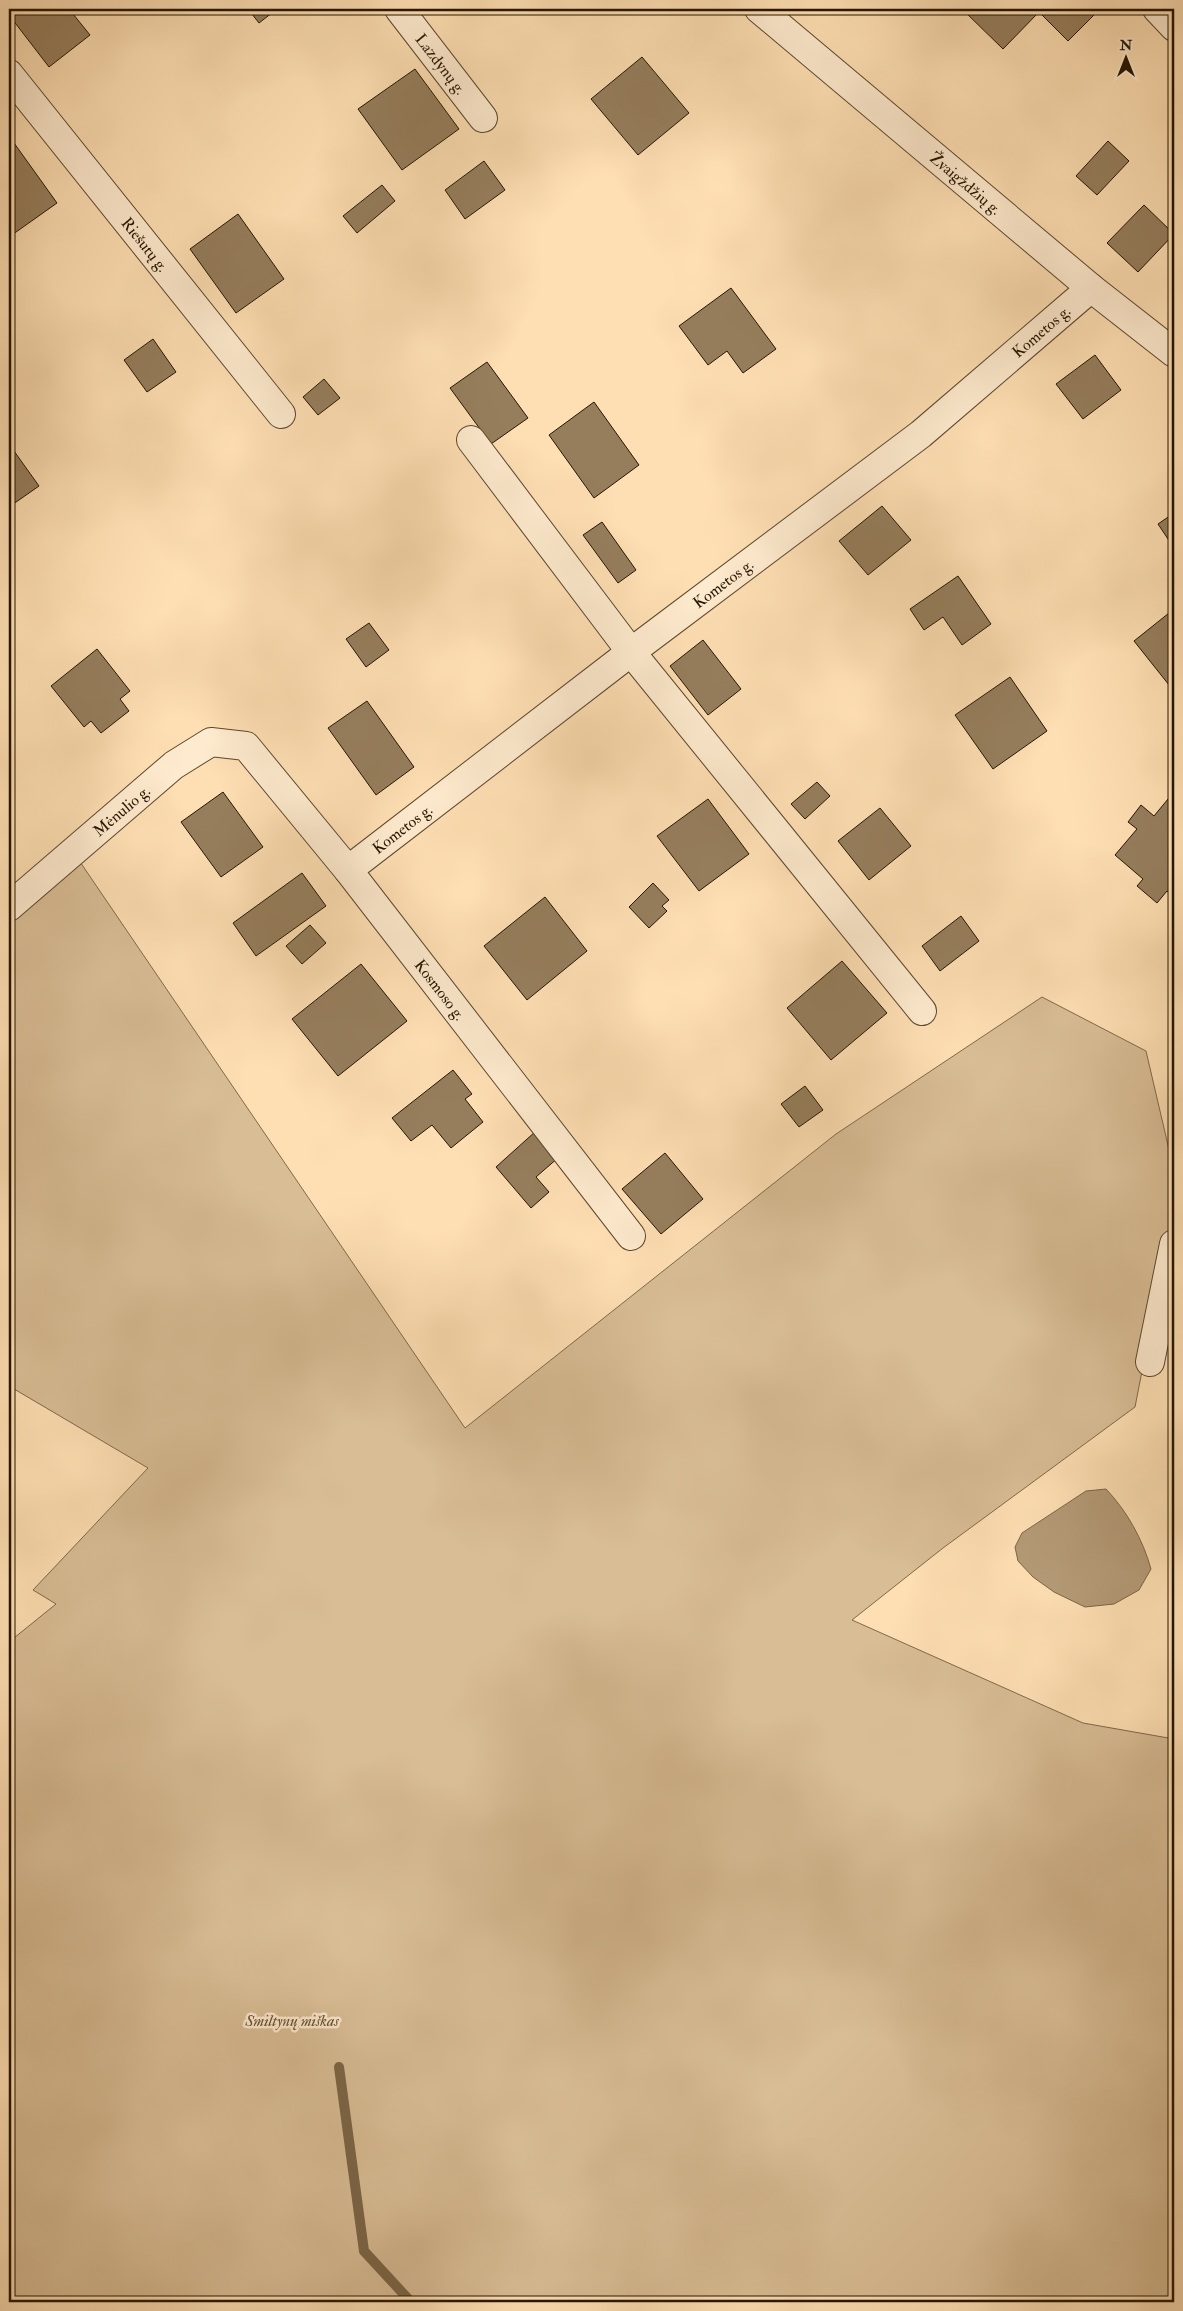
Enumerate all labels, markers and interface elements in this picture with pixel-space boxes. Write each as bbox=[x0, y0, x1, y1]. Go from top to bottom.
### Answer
street label: Lazdynų g. bbox=[411, 30, 470, 99]
north arrow bbox=[1100, 32, 1150, 82]
text: N bbox=[1119, 37, 1133, 54]
street label: Žvaigždžių g. bbox=[925, 147, 1005, 219]
street label: Riešutų g. bbox=[117, 214, 172, 276]
street label: Kometos g. bbox=[1008, 301, 1075, 362]
street label: Kometos g. bbox=[689, 555, 757, 613]
street label: Mėnulio g. bbox=[89, 781, 154, 841]
street label: Kometos g. bbox=[369, 800, 436, 859]
street label: Kosmoso g. bbox=[410, 956, 469, 1024]
park label: Smiltynų miškas bbox=[244, 2011, 339, 2031]

